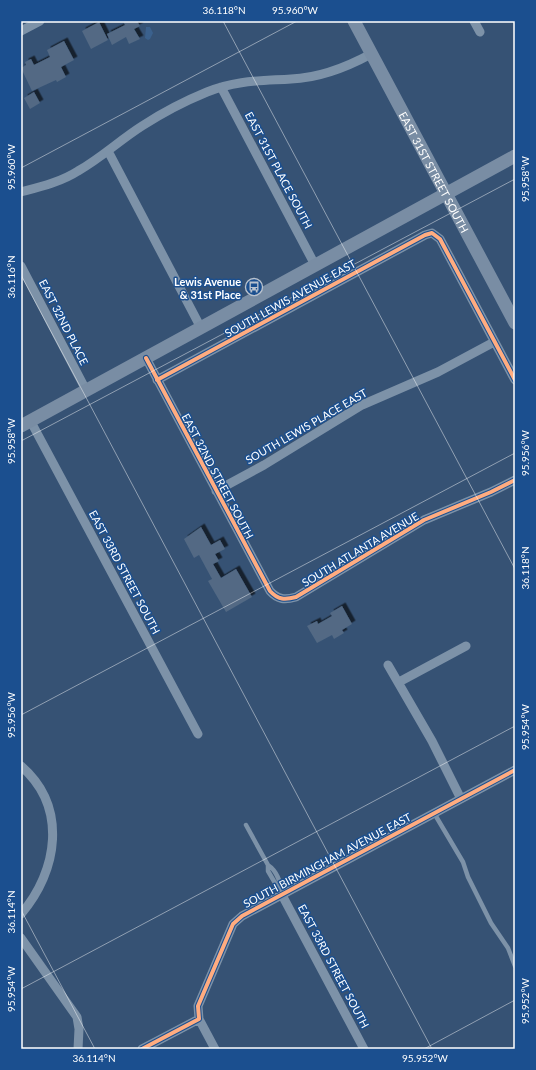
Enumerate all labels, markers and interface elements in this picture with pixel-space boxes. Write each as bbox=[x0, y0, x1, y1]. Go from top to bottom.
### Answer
text: 36.118°N bbox=[202, 4, 246, 16]
text: 95.960°W bbox=[272, 4, 319, 16]
street label: EAST 31ST PLACE SOUTH bbox=[243, 109, 315, 231]
street label: EAST 31ST STREET SOUTH bbox=[397, 109, 472, 235]
text: 95.960°W bbox=[5, 143, 17, 190]
text: 95.958°W bbox=[519, 155, 531, 202]
text: 36.116°N bbox=[5, 255, 17, 299]
street label: SOUTH LEWIS AVENUE EAST bbox=[222, 256, 358, 340]
place label: Lewis Avenue & 31st Place bbox=[174, 275, 241, 301]
street label: EAST 32ND PLACE bbox=[37, 277, 91, 367]
bus stop icon: Lewis Avenue & 31st Place bbox=[244, 277, 264, 297]
street label: SOUTH LEWIS PLACE EAST bbox=[243, 386, 369, 466]
street label: EAST 32ND STREET SOUTH bbox=[179, 411, 257, 541]
text: 95.958°W bbox=[5, 417, 17, 464]
text: 95.956°W bbox=[519, 429, 531, 476]
street label: EAST 33RD STREET SOUTH bbox=[87, 508, 163, 636]
street label: SOUTH ATLANTA AVENUE bbox=[299, 509, 421, 589]
text: 36.118°N bbox=[519, 546, 531, 590]
text: 95.956°W bbox=[5, 691, 17, 738]
text: 95.954°W bbox=[519, 703, 531, 750]
street label: SOUTH BIRMINGHAM AVENUE EAST bbox=[241, 810, 414, 910]
text: 36.114°N bbox=[5, 890, 17, 934]
street label: EAST 33RD STREET SOUTH bbox=[296, 902, 372, 1030]
text: 95.954°W bbox=[5, 965, 17, 1012]
text: 95.952°W bbox=[519, 977, 531, 1024]
text: 36.114°N bbox=[72, 1052, 116, 1064]
text: 95.952°W bbox=[402, 1052, 449, 1064]

